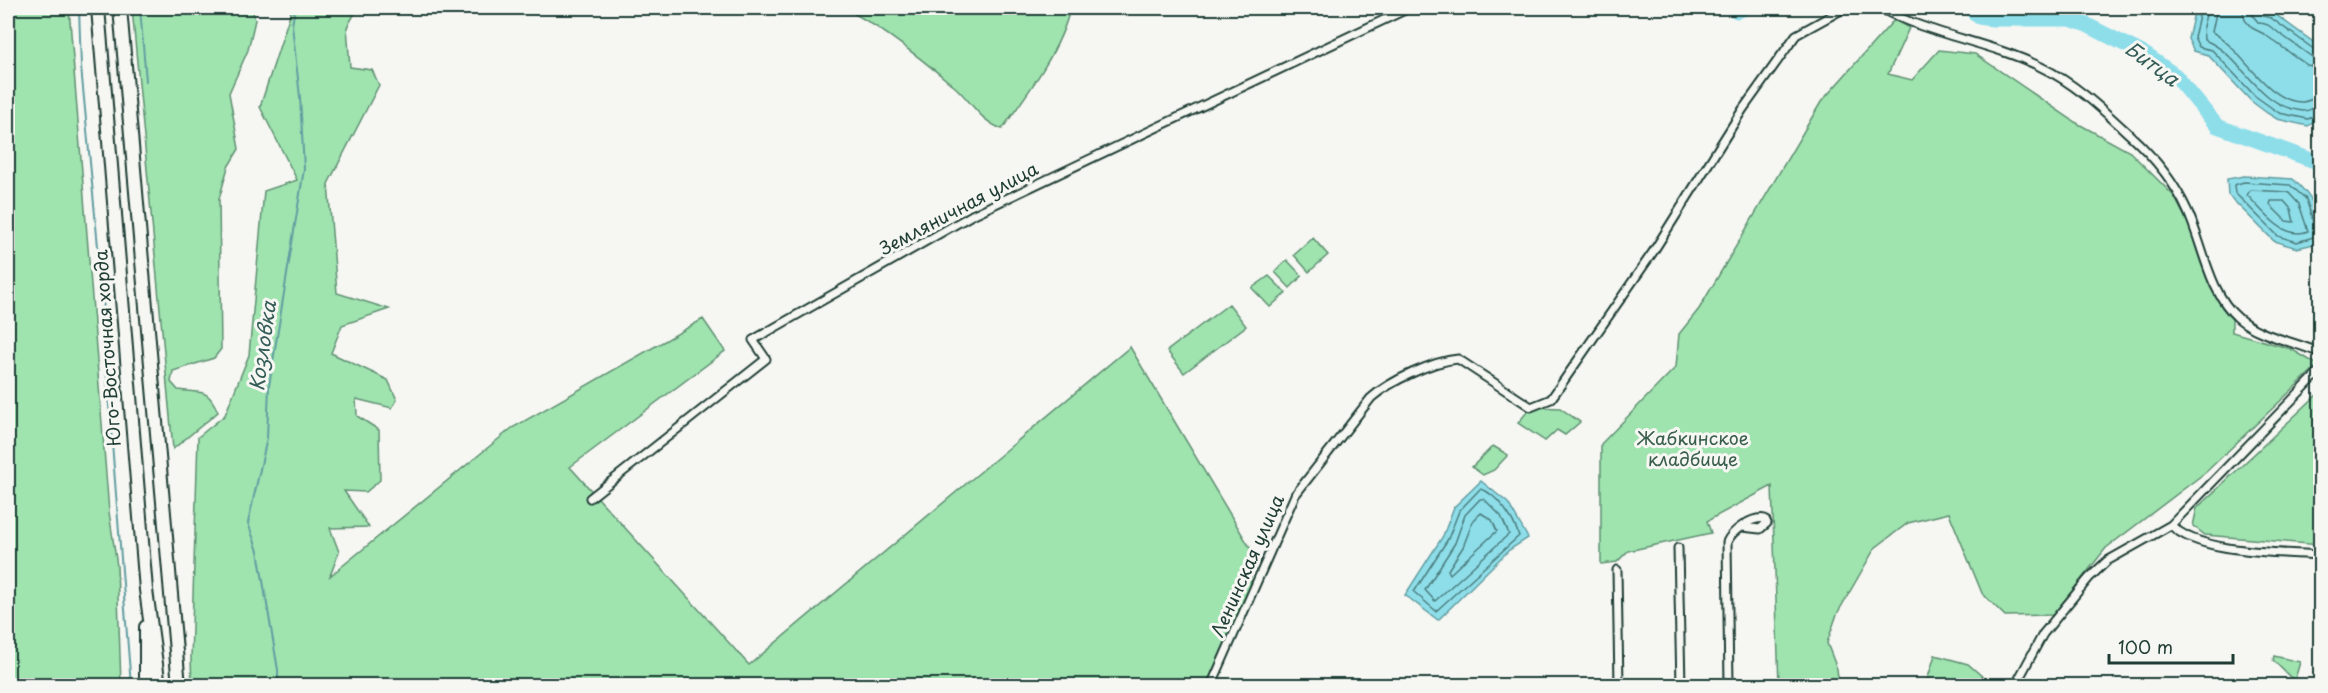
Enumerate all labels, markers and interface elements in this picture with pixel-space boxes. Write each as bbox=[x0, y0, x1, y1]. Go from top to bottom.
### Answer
water label: Битца bbox=[2119, 33, 2187, 94]
street label: Земляничная улица bbox=[874, 154, 1043, 261]
street label: Юго-Восточная хорда bbox=[86, 248, 127, 447]
water label: Козловка bbox=[241, 299, 283, 393]
park label: Жабкинское кладбище bbox=[1636, 424, 1749, 472]
street label: Ленинская улица bbox=[1203, 489, 1290, 641]
scale bar bbox=[2109, 627, 2234, 665]
text: 100 m bbox=[2118, 633, 2173, 660]

